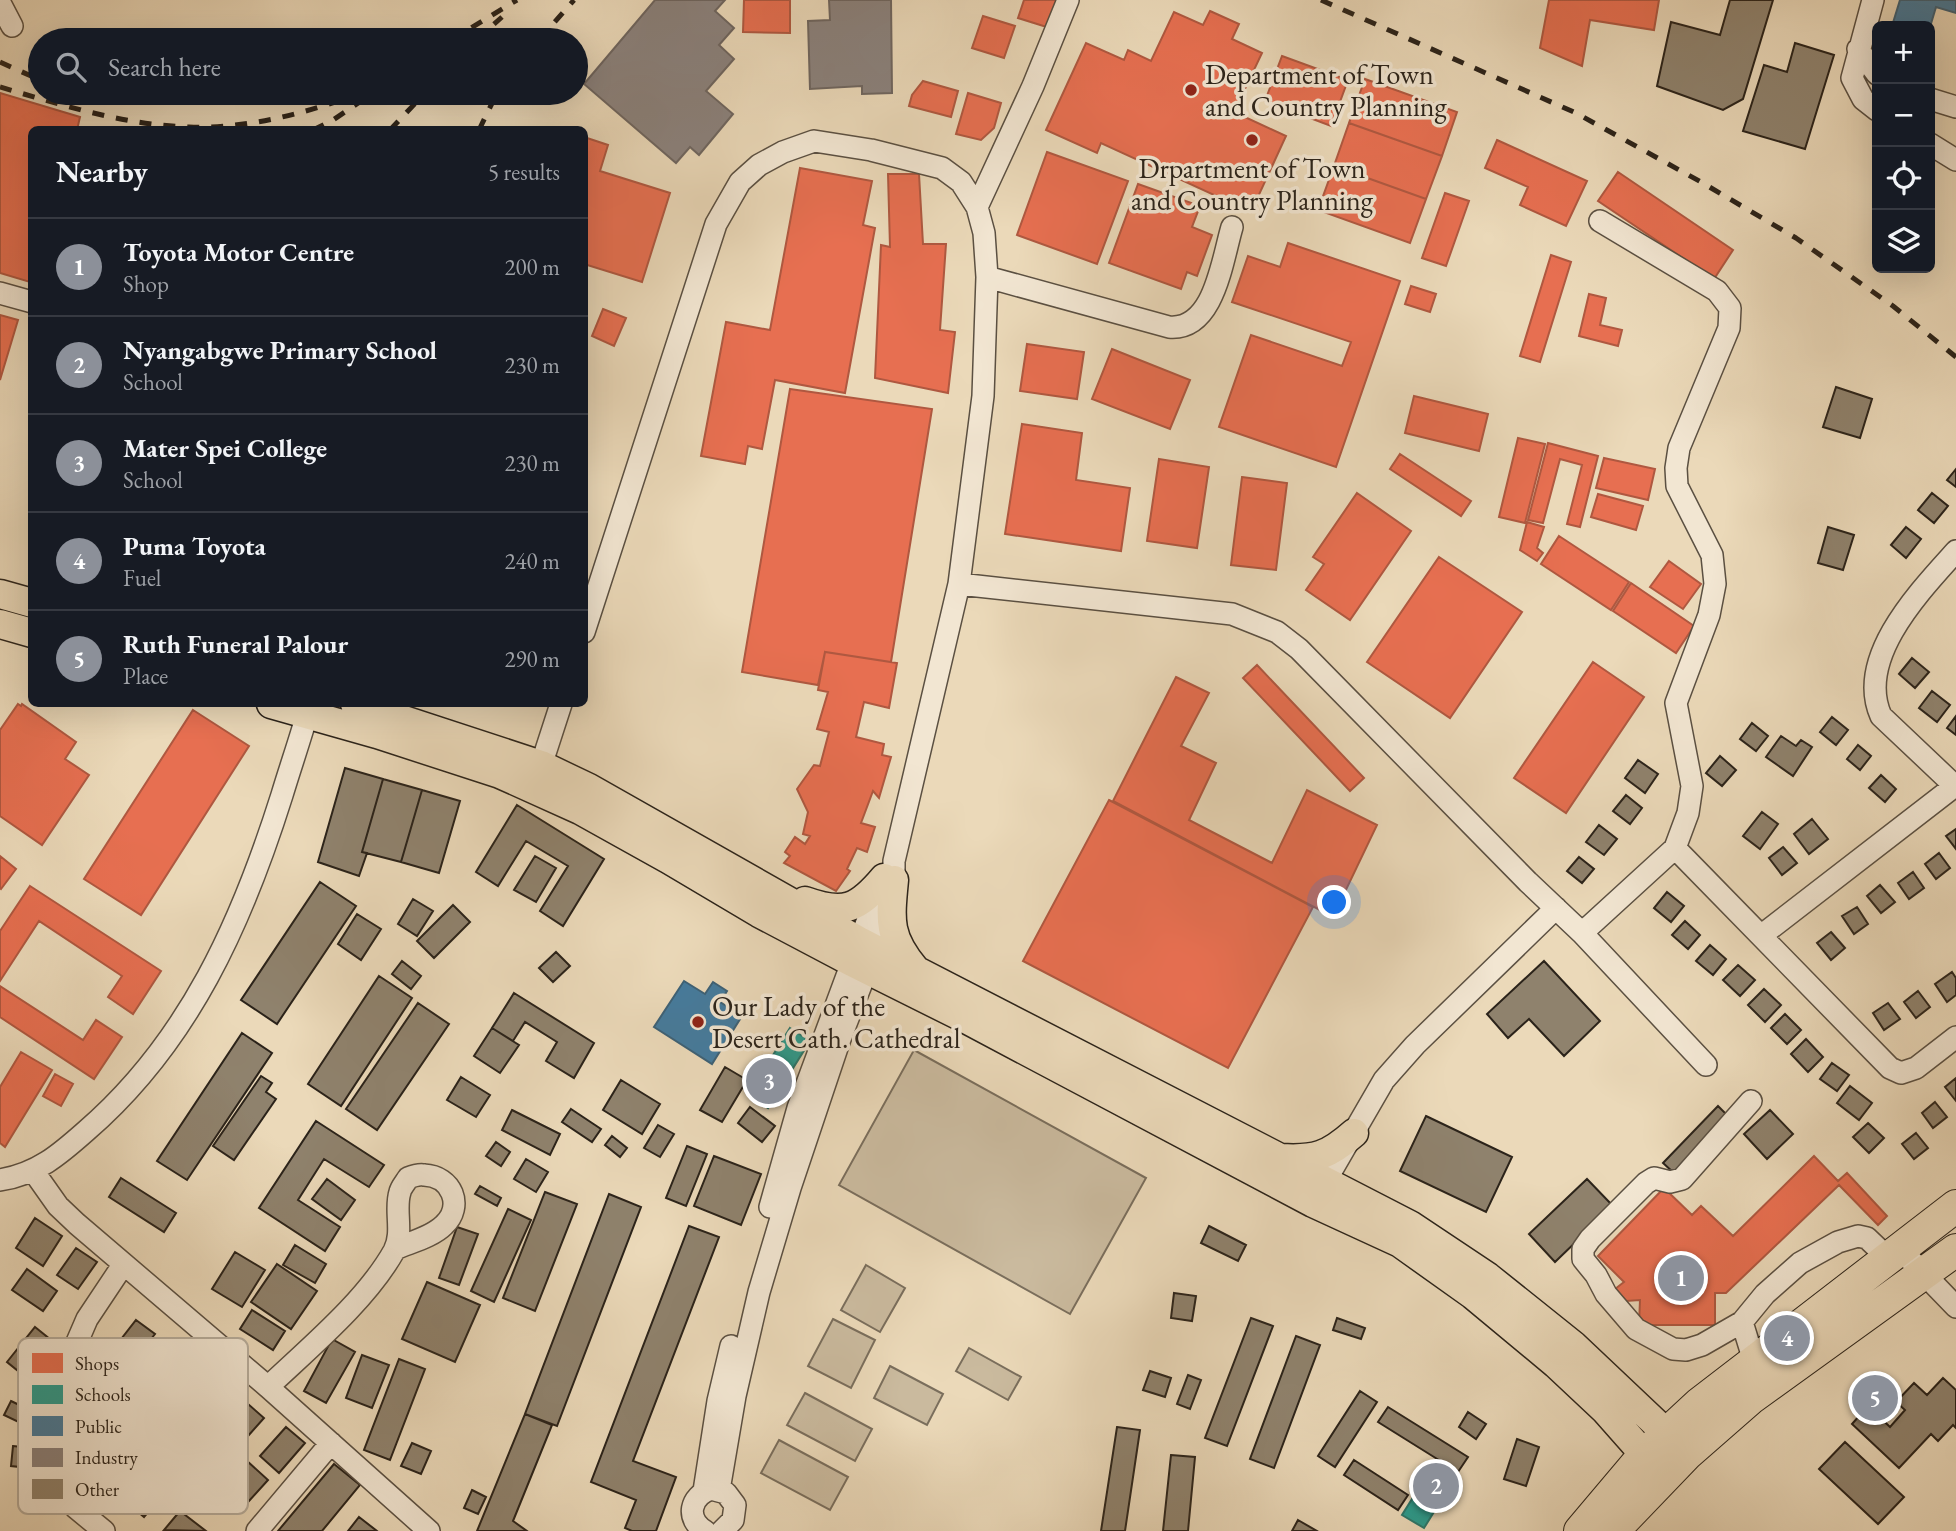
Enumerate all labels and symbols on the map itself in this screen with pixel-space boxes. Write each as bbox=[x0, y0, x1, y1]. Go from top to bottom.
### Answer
place label: Department of Town and Country Planning bbox=[1205, 56, 1448, 124]
marker: Department of Town and Country Planning bbox=[1183, 82, 1199, 98]
marker: Drpartment of Town and Country Planning bbox=[1244, 132, 1260, 148]
place label: Drpartment of Town and Country Planning bbox=[1131, 150, 1374, 218]
your location bbox=[1317, 885, 1351, 919]
place label: Our Lady of the Desert Cath. Cathedral bbox=[712, 988, 961, 1056]
marker: Our Lady of the Desert Cath. Cathedral bbox=[690, 1014, 706, 1030]
pin: 3 bbox=[746, 1055, 792, 1107]
pin: 1 bbox=[1658, 1252, 1704, 1304]
pin: 4 bbox=[1764, 1312, 1810, 1364]
legend bbox=[18, 1338, 248, 1514]
text: Shops bbox=[75, 1351, 119, 1376]
pin: 5 bbox=[1852, 1372, 1898, 1424]
text: Schools bbox=[75, 1382, 131, 1407]
text: Public bbox=[75, 1414, 122, 1439]
text: Industry bbox=[75, 1445, 139, 1470]
pin: 2 bbox=[1413, 1460, 1459, 1512]
text: Other bbox=[75, 1477, 120, 1502]

